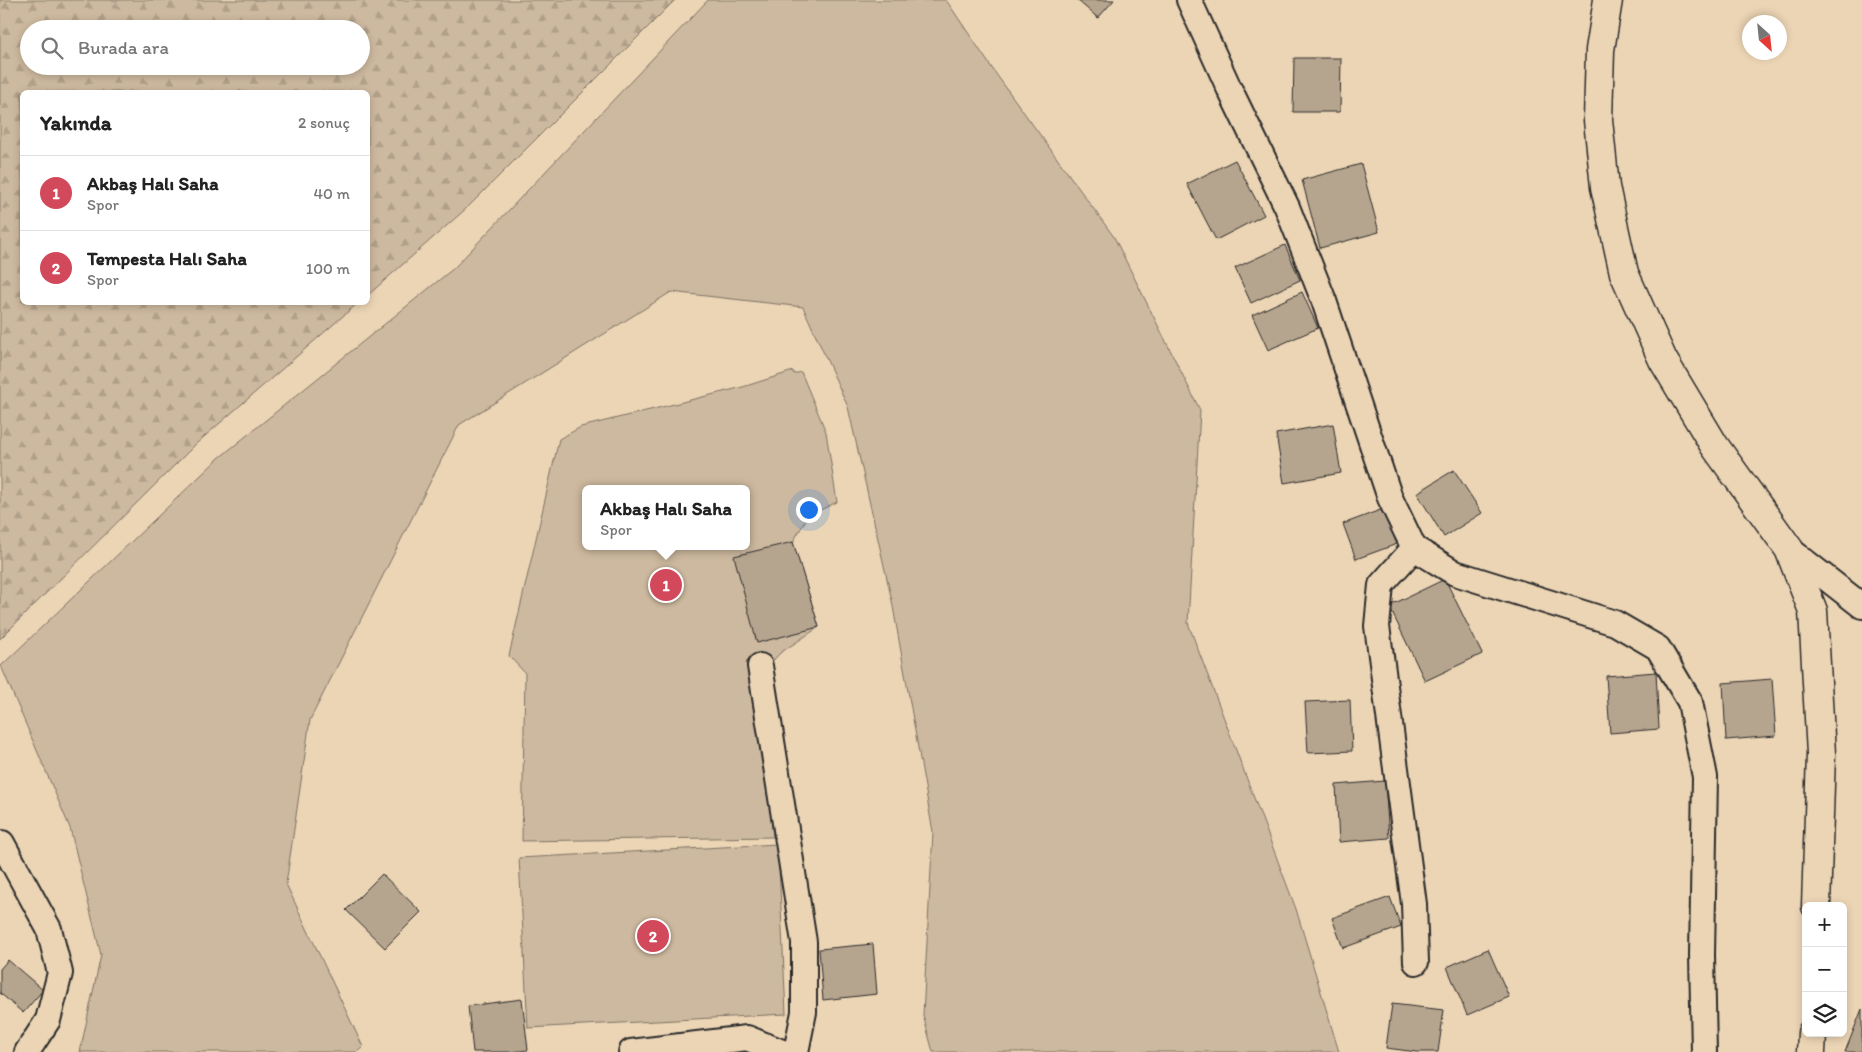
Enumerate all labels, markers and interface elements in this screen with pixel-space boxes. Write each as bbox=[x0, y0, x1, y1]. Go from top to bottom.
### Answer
north arrow bbox=[1742, 15, 1787, 60]
search box bbox=[20, 20, 370, 75]
icon: search bbox=[38, 34, 66, 62]
text: Burada ara bbox=[78, 36, 169, 59]
text: Yakında bbox=[40, 110, 112, 135]
text: 2 sonuç bbox=[298, 113, 350, 132]
text: Akbaş Halı Saha bbox=[87, 172, 219, 195]
text: 1 bbox=[52, 184, 60, 203]
text: 40 m bbox=[313, 184, 350, 203]
text: Spor bbox=[87, 195, 119, 214]
text: Tempesta Halı Saha bbox=[87, 247, 247, 270]
text: 2 bbox=[52, 259, 60, 278]
text: 100 m bbox=[306, 259, 350, 278]
text: Spor bbox=[87, 270, 119, 289]
popup bbox=[582, 485, 750, 550]
text: Akbaş Halı Saha bbox=[600, 497, 732, 520]
your location bbox=[796, 497, 822, 523]
text: Spor bbox=[600, 520, 632, 539]
pin: 1 bbox=[650, 566, 682, 604]
map controls bbox=[1802, 902, 1847, 1037]
button: + bbox=[1802, 902, 1847, 947]
pin: 2 bbox=[637, 917, 669, 955]
button: − bbox=[1802, 947, 1847, 992]
button: layers bbox=[1802, 992, 1847, 1037]

